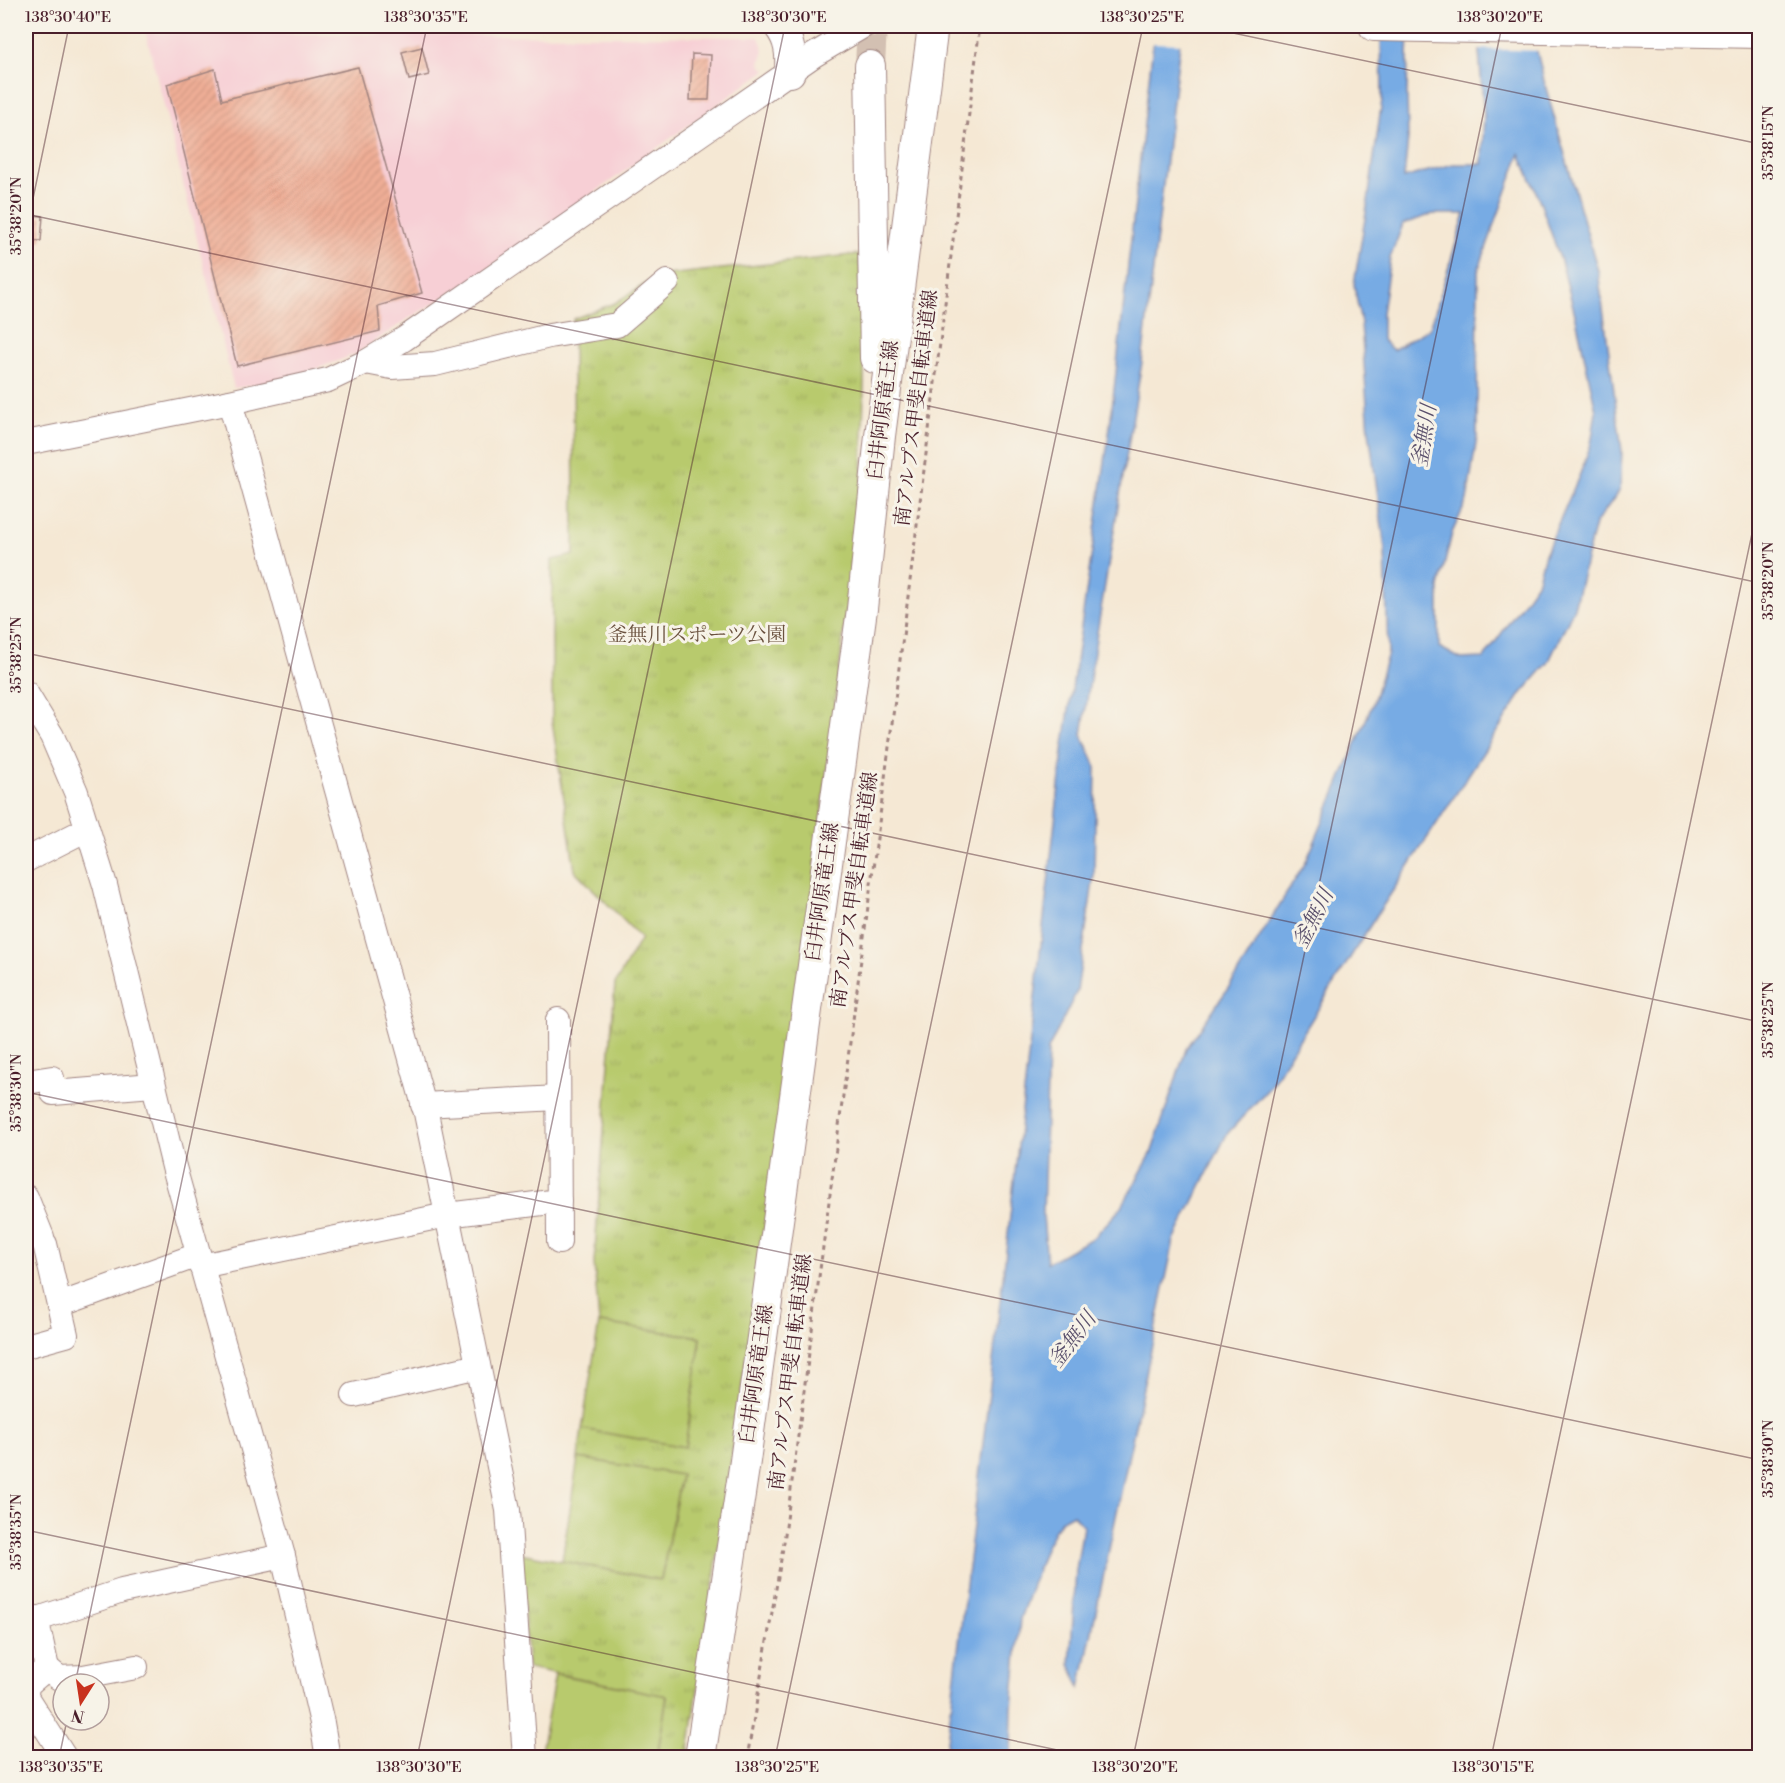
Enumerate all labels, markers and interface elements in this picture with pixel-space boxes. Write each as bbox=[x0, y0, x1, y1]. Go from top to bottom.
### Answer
text: 138°30'40"E bbox=[25, 8, 111, 27]
text: 138°30'35"E bbox=[384, 8, 468, 27]
text: 138°30'30"E bbox=[741, 8, 827, 27]
text: 138°30'25"E bbox=[1100, 8, 1184, 27]
text: 138°30'20"E bbox=[1457, 8, 1543, 27]
text: 35°38'15"N bbox=[1759, 106, 1778, 180]
text: 35°38'20"N bbox=[7, 177, 26, 255]
street label: 南アルプス甲斐自転車道線 bbox=[890, 288, 944, 528]
street label: 臼井阿原竜王線 bbox=[863, 339, 905, 481]
water label: 釜無川 bbox=[1407, 401, 1443, 469]
text: 35°38'20"N bbox=[1759, 542, 1778, 620]
text: 35°38'25"N bbox=[7, 617, 26, 693]
park label: 釜無川スポーツ公園 bbox=[607, 623, 787, 648]
street label: 南アルプス甲斐自転車道線 bbox=[826, 770, 884, 1010]
street label: 臼井阿原竜王線 bbox=[801, 821, 845, 963]
water label: 釜無川 bbox=[1288, 883, 1341, 953]
text: 35°38'25"N bbox=[1759, 982, 1778, 1058]
text: 35°38'30"N bbox=[7, 1054, 26, 1132]
street label: 南アルプス甲斐自転車道線 bbox=[764, 1252, 818, 1492]
street label: 臼井阿原竜王線 bbox=[735, 1303, 779, 1445]
water label: 釜無川 bbox=[1044, 1305, 1104, 1373]
text: 35°38'30"N bbox=[1759, 1420, 1778, 1498]
text: 35°38'35"N bbox=[7, 1494, 26, 1570]
north arrow bbox=[51, 1672, 111, 1732]
text: N bbox=[69, 1705, 86, 1727]
text: 138°30'35"E bbox=[19, 1758, 103, 1777]
text: 138°30'30"E bbox=[376, 1758, 462, 1777]
text: 138°30'25"E bbox=[735, 1758, 819, 1777]
text: 138°30'20"E bbox=[1092, 1758, 1178, 1777]
text: 138°30'15"E bbox=[1452, 1758, 1534, 1777]

